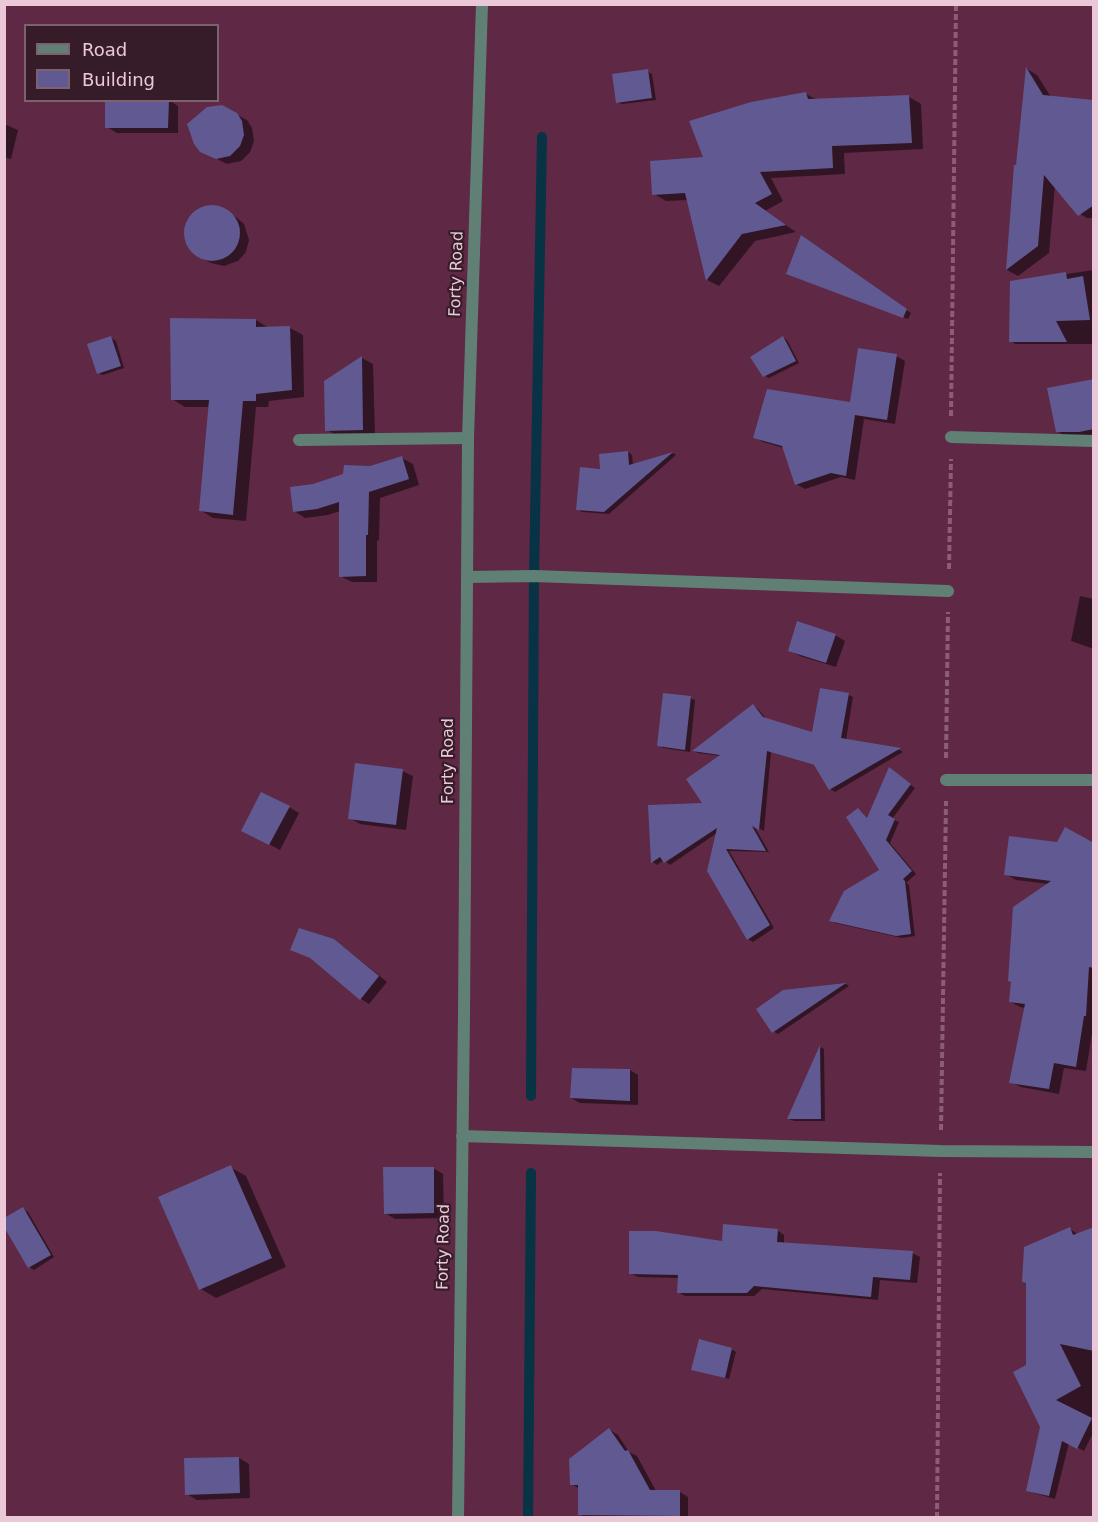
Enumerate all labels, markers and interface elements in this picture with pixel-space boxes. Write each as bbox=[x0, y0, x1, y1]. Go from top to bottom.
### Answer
legend bbox=[24, 24, 219, 102]
text: Road bbox=[82, 39, 127, 60]
text: Building bbox=[82, 69, 155, 90]
street label: Forty Road bbox=[446, 231, 468, 317]
street label: Forty Road bbox=[439, 718, 459, 804]
street label: Forty Road bbox=[434, 1204, 454, 1290]

